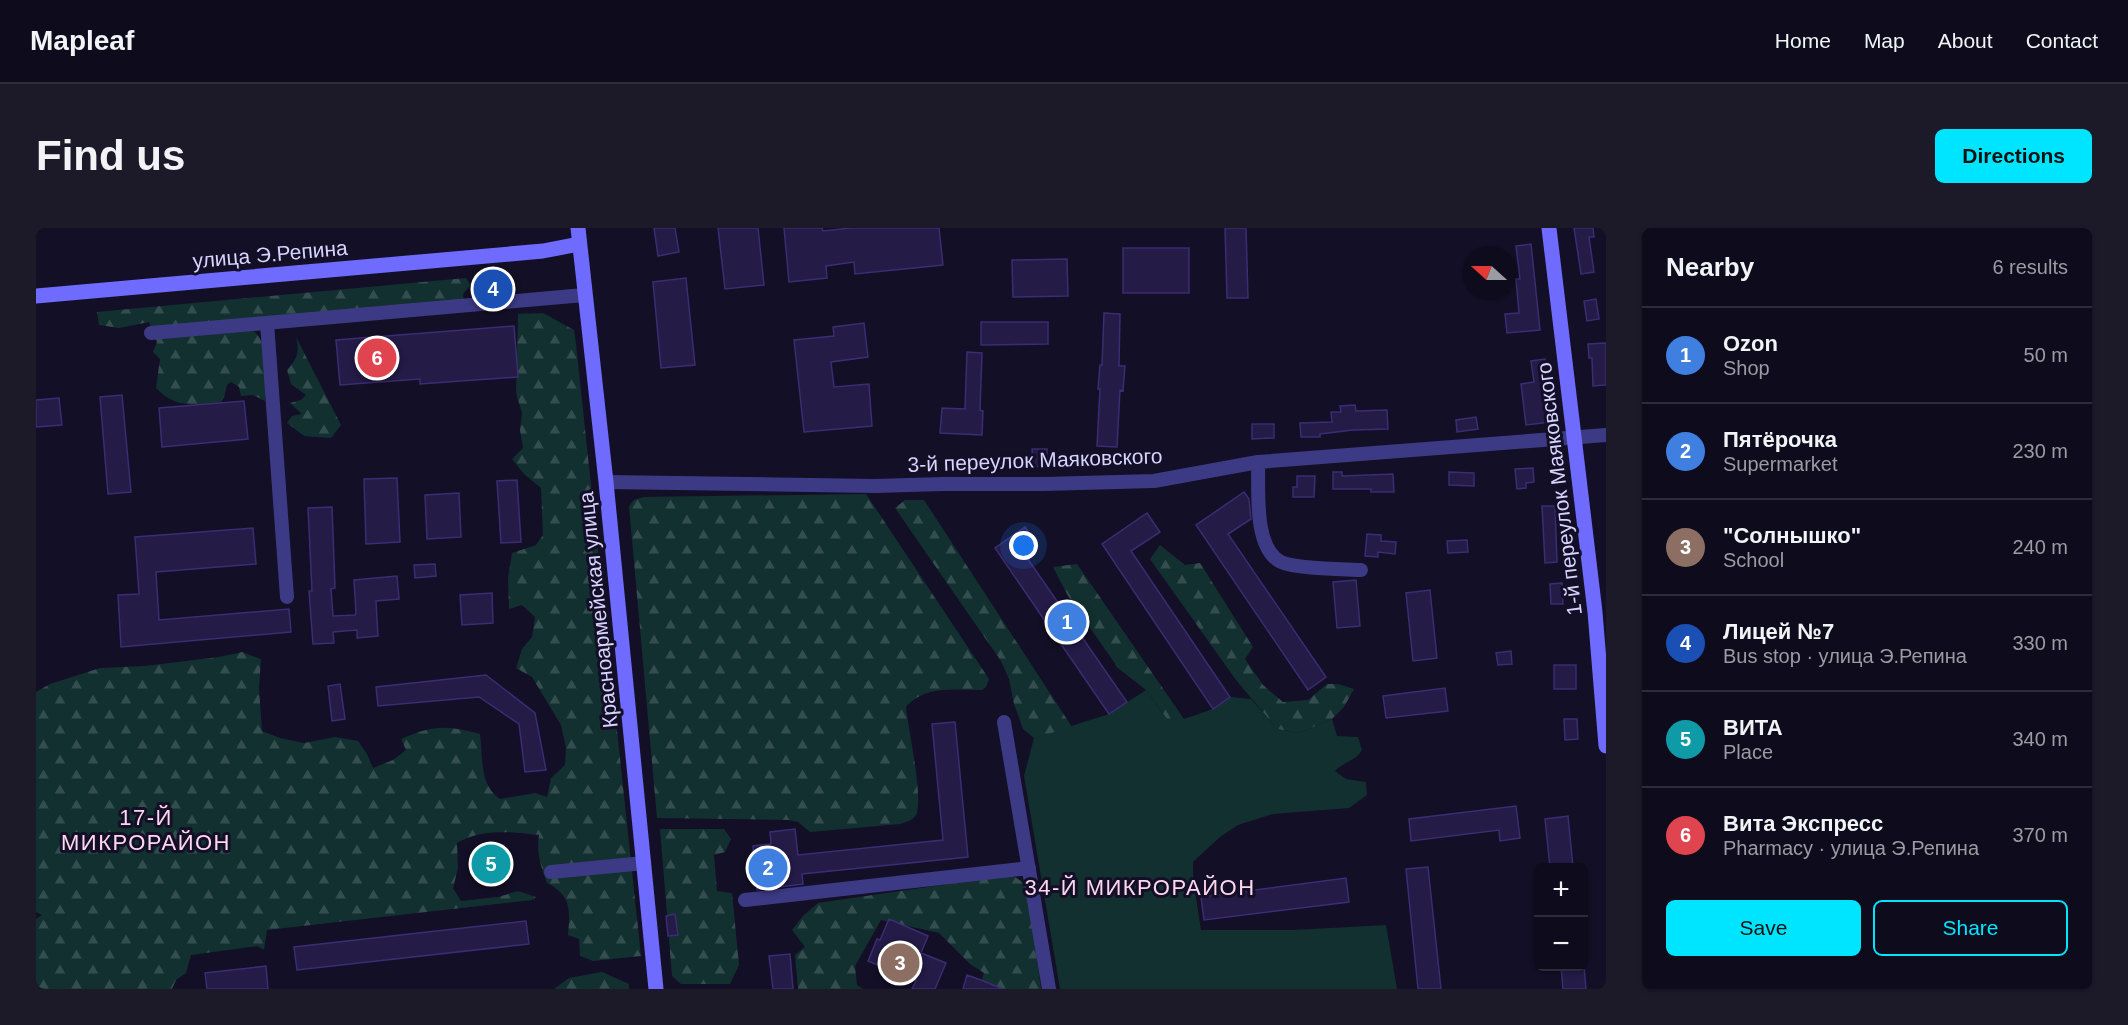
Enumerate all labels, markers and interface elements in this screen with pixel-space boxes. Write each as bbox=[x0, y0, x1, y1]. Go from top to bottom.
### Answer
text: Mapleaf bbox=[30, 25, 134, 56]
text: Home bbox=[1775, 29, 1831, 52]
text: Map bbox=[1864, 29, 1905, 52]
text: About bbox=[1938, 29, 1993, 52]
text: Contact bbox=[2026, 29, 2098, 52]
button: Directions bbox=[1935, 129, 2092, 183]
text: Find us bbox=[36, 132, 185, 179]
street label: улица Э.Репина bbox=[191, 236, 349, 272]
north arrow bbox=[1462, 246, 1516, 300]
text: Nearby bbox=[1666, 252, 1754, 282]
text: 6 results bbox=[1992, 256, 2068, 278]
pin: 4 bbox=[474, 266, 512, 312]
text: Ozon bbox=[1723, 331, 1778, 356]
pin: 6 bbox=[358, 336, 396, 380]
text: 1 bbox=[1680, 344, 1691, 366]
text: 50 m bbox=[2024, 344, 2068, 366]
text: Shop bbox=[1723, 357, 1770, 379]
street label: 1-й переулок Маяковского bbox=[1532, 361, 1586, 617]
text: Пятёрочка bbox=[1723, 427, 1837, 452]
text: 2 bbox=[1680, 440, 1691, 462]
text: 230 m bbox=[2012, 440, 2068, 462]
street label: 3-й переулок Маяковского bbox=[907, 444, 1163, 476]
text: Supermarket bbox=[1723, 453, 1838, 475]
street label: Красноармейская улица bbox=[574, 490, 622, 729]
text: "Солнышко" bbox=[1723, 523, 1861, 548]
your location bbox=[1009, 531, 1038, 560]
text: 3 bbox=[1680, 536, 1691, 558]
text: 240 m bbox=[2012, 536, 2068, 558]
text: School bbox=[1723, 549, 1784, 571]
pin: 1 bbox=[1048, 600, 1086, 644]
text: Лицей №7 bbox=[1723, 619, 1834, 644]
text: 4 bbox=[1680, 632, 1691, 654]
text: 330 m bbox=[2012, 632, 2068, 654]
text: Bus stop · улица Э.Репина bbox=[1723, 645, 1967, 667]
text: ВИТА bbox=[1723, 715, 1783, 740]
text: 5 bbox=[1680, 728, 1691, 750]
text: 340 m bbox=[2012, 728, 2068, 750]
text: Place bbox=[1723, 741, 1773, 763]
district label: 17-Й МИКРОРАЙОН bbox=[61, 805, 231, 855]
text: Вита Экспресс bbox=[1723, 811, 1883, 836]
text: 6 bbox=[1680, 824, 1691, 846]
text: 370 m bbox=[2012, 824, 2068, 846]
text: Pharmacy · улица Э.Репина bbox=[1723, 837, 1979, 859]
pin: 5 bbox=[472, 842, 510, 886]
pin: 2 bbox=[748, 846, 788, 890]
map controls bbox=[1534, 863, 1588, 971]
button: + bbox=[1534, 863, 1588, 917]
district label: 34-Й МИКРОРАЙОН bbox=[1024, 875, 1256, 900]
button: Save bbox=[1666, 900, 1861, 956]
button: Share bbox=[1873, 900, 2068, 956]
button: − bbox=[1534, 917, 1588, 971]
pin: 3 bbox=[880, 940, 920, 986]

